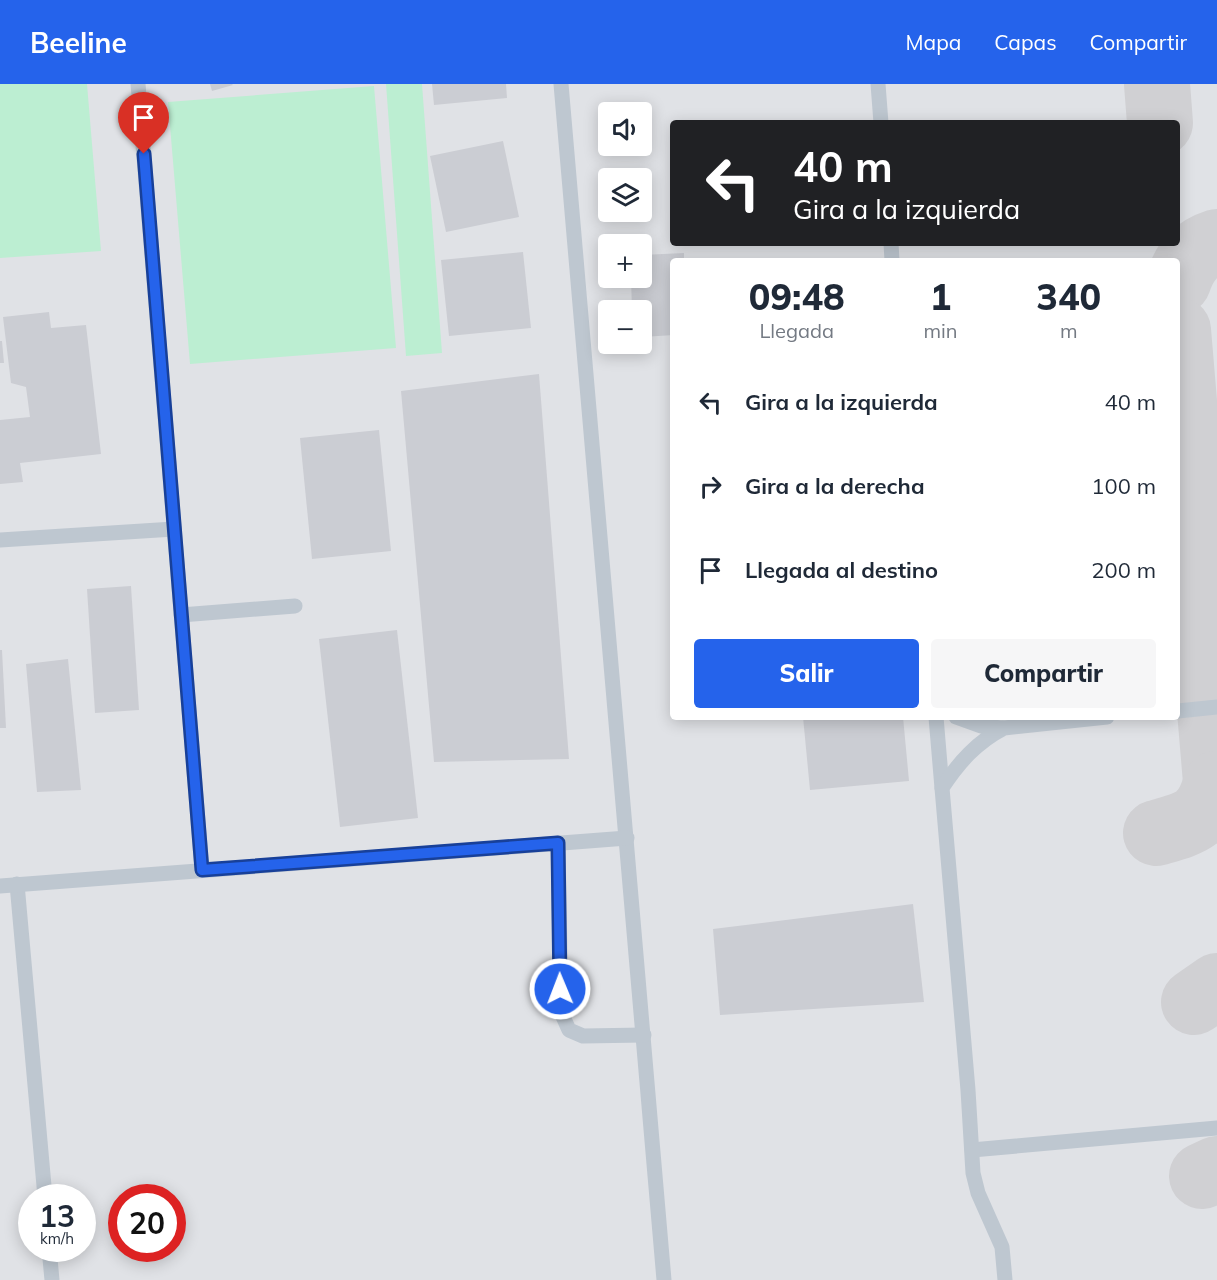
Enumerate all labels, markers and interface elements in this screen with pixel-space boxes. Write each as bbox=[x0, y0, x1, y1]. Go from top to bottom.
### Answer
text: Beeline bbox=[30, 25, 127, 60]
text: Mapa bbox=[906, 29, 961, 55]
text: Capas bbox=[994, 29, 1057, 55]
text: Compartir bbox=[1090, 29, 1187, 55]
pin bbox=[118, 92, 169, 154]
icon: arrive bbox=[127, 101, 160, 134]
map controls bbox=[598, 102, 652, 354]
button: sound bbox=[598, 102, 652, 156]
text: 40 m bbox=[793, 140, 893, 193]
icon: left bbox=[694, 144, 772, 222]
button: layers bbox=[598, 168, 652, 222]
text: Gira a la izquierda bbox=[793, 192, 1020, 226]
button: + bbox=[598, 234, 652, 288]
text: 09:48 bbox=[749, 274, 845, 319]
text: 1 bbox=[930, 274, 951, 319]
text: 340 bbox=[1036, 274, 1101, 319]
button: − bbox=[598, 300, 652, 354]
text: Llegada bbox=[759, 318, 834, 343]
text: min bbox=[923, 318, 958, 343]
text: m bbox=[1060, 318, 1078, 343]
icon: left bbox=[694, 386, 727, 419]
text: Gira a la izquierda bbox=[745, 388, 938, 416]
text: 40 m bbox=[1105, 388, 1156, 416]
icon: right bbox=[694, 470, 727, 503]
text: Gira a la derecha bbox=[745, 472, 925, 500]
text: 100 m bbox=[1091, 472, 1156, 500]
icon: arrive bbox=[694, 554, 727, 587]
text: Llegada al destino bbox=[745, 556, 938, 584]
text: 200 m bbox=[1091, 556, 1156, 584]
button: Salir bbox=[694, 639, 919, 708]
button: Compartir bbox=[931, 639, 1156, 708]
position arrow bbox=[528, 957, 592, 1021]
speed limit sign: 20 bbox=[108, 1184, 186, 1262]
text: 13 bbox=[39, 1197, 75, 1235]
text: km/h bbox=[40, 1229, 74, 1248]

